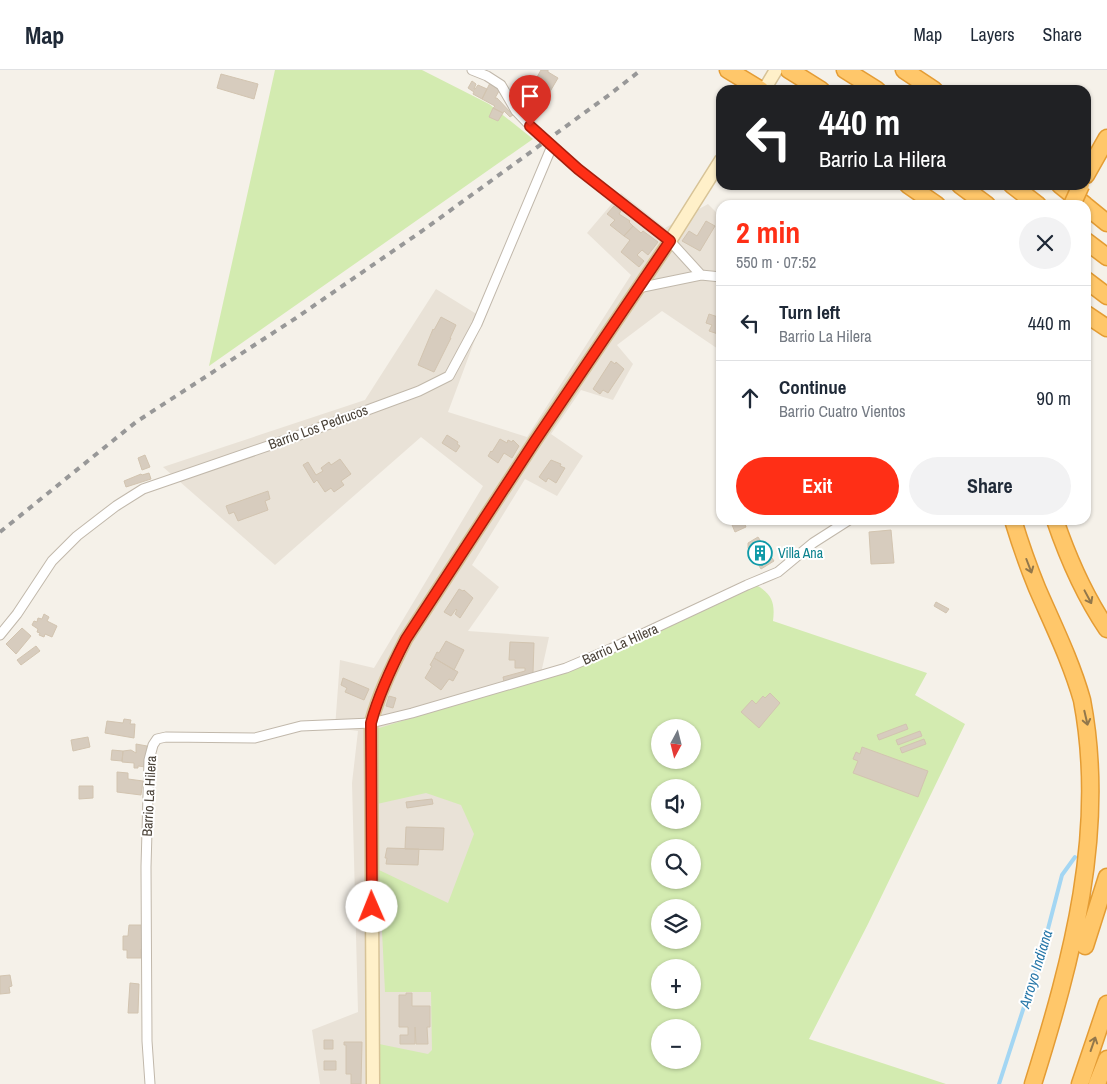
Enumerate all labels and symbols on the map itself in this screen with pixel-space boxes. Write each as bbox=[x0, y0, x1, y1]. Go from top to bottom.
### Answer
pin bbox=[509, 75, 551, 126]
street label: Barrio Los Pedrucos bbox=[266, 401, 370, 453]
building icon: Villa Ana bbox=[747, 540, 773, 566]
place label: Villa Ana bbox=[778, 544, 824, 562]
one-way arrow bbox=[1025, 558, 1034, 573]
one-way arrow bbox=[1084, 589, 1093, 604]
street label: Barrio La Hilera bbox=[579, 619, 661, 669]
one-way arrow bbox=[1082, 709, 1091, 725]
north arrow bbox=[651, 719, 701, 769]
street label: Barrio La Hilera bbox=[138, 754, 160, 837]
position arrow bbox=[345, 880, 397, 932]
water label: Arroyo Indiana bbox=[1013, 927, 1057, 1011]
one-way arrow bbox=[1089, 1036, 1099, 1052]

